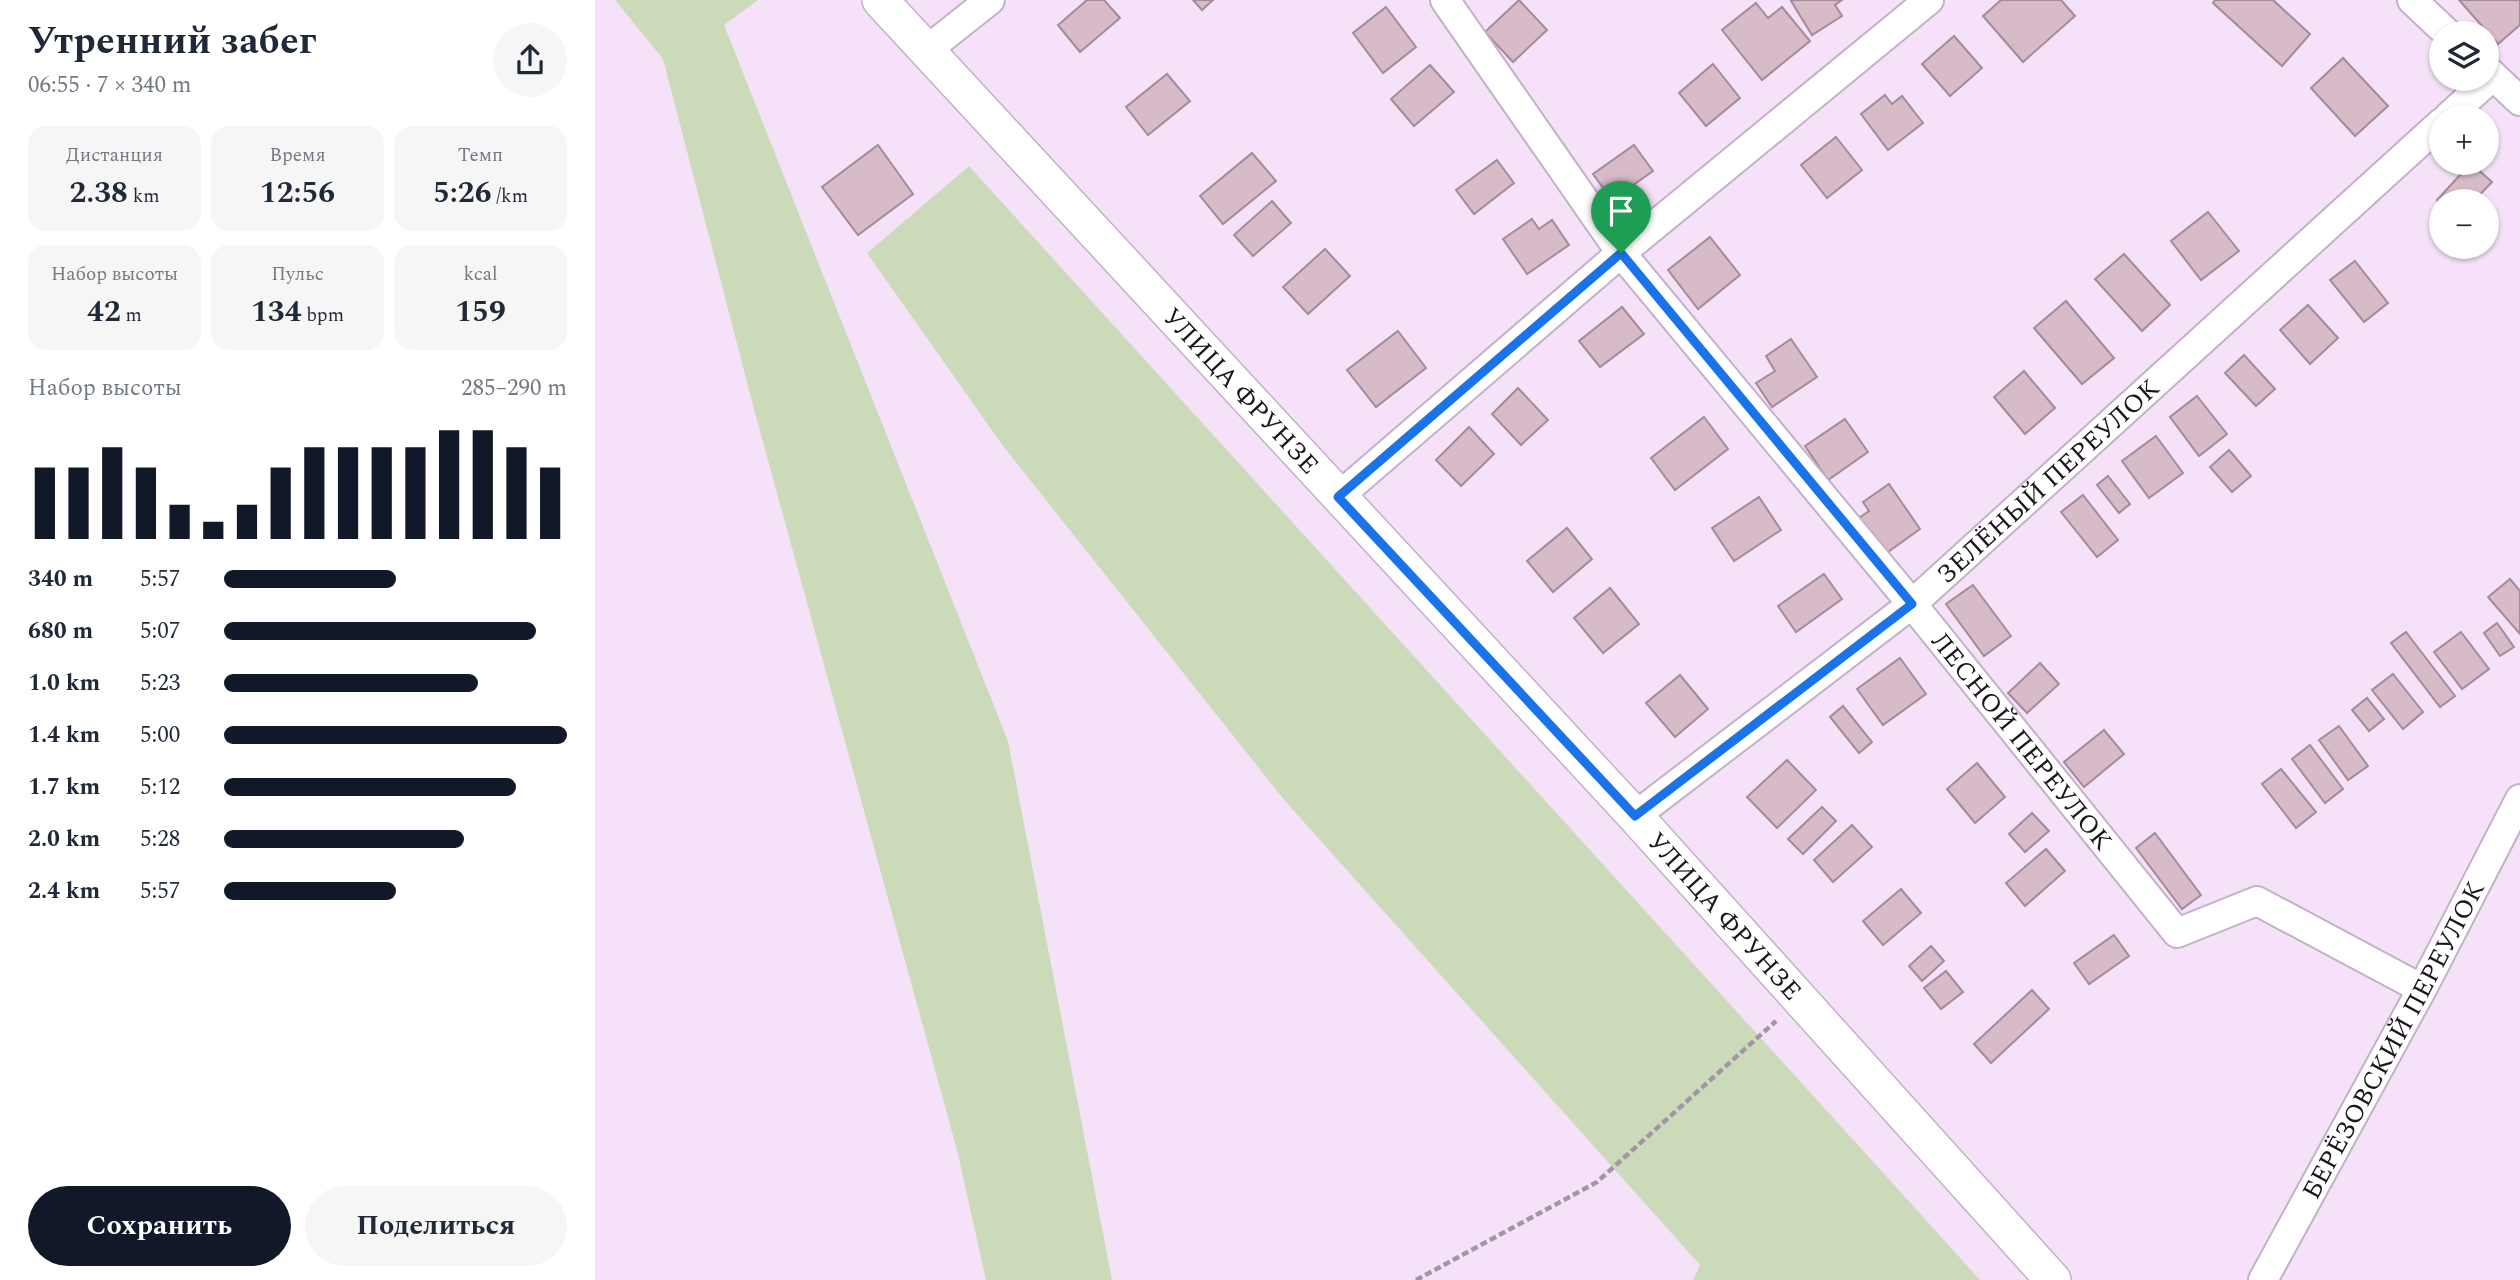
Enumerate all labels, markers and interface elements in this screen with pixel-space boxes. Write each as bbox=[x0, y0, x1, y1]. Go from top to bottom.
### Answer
text: Утренний забег bbox=[28, 13, 317, 71]
map controls bbox=[2429, 21, 2499, 259]
button: layers bbox=[2429, 21, 2499, 91]
button: share bbox=[493, 23, 567, 97]
text: 06:55 · 7 × 340 m bbox=[28, 68, 192, 103]
button: + bbox=[2429, 105, 2499, 175]
text: Дистанция bbox=[66, 141, 163, 170]
text: Время bbox=[269, 141, 326, 170]
text: Темп bbox=[458, 141, 503, 170]
text: 2.38 bbox=[69, 170, 128, 216]
text: 12:56 bbox=[260, 170, 335, 216]
text: 5:26 bbox=[433, 170, 492, 216]
pin bbox=[1591, 181, 1651, 253]
text: km bbox=[128, 182, 160, 211]
text: /km bbox=[492, 182, 528, 211]
button: − bbox=[2429, 189, 2499, 259]
icon: arrive bbox=[1602, 192, 1640, 230]
text: Набор высоты bbox=[51, 260, 178, 289]
text: Пульс bbox=[271, 260, 324, 289]
text: kcal bbox=[463, 260, 498, 289]
text: 42 bbox=[87, 289, 121, 335]
text: 134 bbox=[251, 289, 301, 335]
text: 159 bbox=[455, 289, 506, 335]
street label: УЛИЦА ФРУНЗЕ bbox=[1153, 299, 1328, 484]
text: m bbox=[121, 301, 142, 330]
text: bpm bbox=[301, 301, 344, 330]
street label: ЗЕЛЁНЫЙ ПЕРЕУЛОК bbox=[1928, 369, 2169, 594]
text: Набор высоты bbox=[28, 371, 182, 406]
text: 285–290 m bbox=[461, 371, 567, 406]
text: 340 m bbox=[28, 562, 93, 597]
text: 5:57 bbox=[140, 562, 180, 597]
text: 680 m bbox=[28, 614, 93, 649]
text: 5:07 bbox=[140, 614, 180, 649]
street label: ЛЕСНОЙ ПЕРЕУЛОК bbox=[1921, 623, 2122, 860]
text: 1.0 km bbox=[28, 666, 100, 701]
text: 5:23 bbox=[140, 666, 180, 701]
text: 1.4 km bbox=[28, 718, 100, 753]
text: 5:00 bbox=[140, 718, 180, 753]
text: 1.7 km bbox=[28, 770, 100, 805]
text: 5:12 bbox=[140, 770, 180, 805]
text: 2.0 km bbox=[28, 822, 100, 857]
text: 5:28 bbox=[140, 822, 180, 857]
street label: УЛИЦА ФРУНЗЕ bbox=[1637, 823, 1811, 1010]
text: 2.4 km bbox=[28, 874, 100, 909]
text: 5:57 bbox=[140, 874, 180, 909]
street label: БЕРЁЗОВСКИЙ ПЕРЕУЛОК bbox=[2292, 874, 2496, 1207]
button: Сохранить bbox=[28, 1186, 291, 1266]
button: Поделиться bbox=[305, 1186, 567, 1266]

